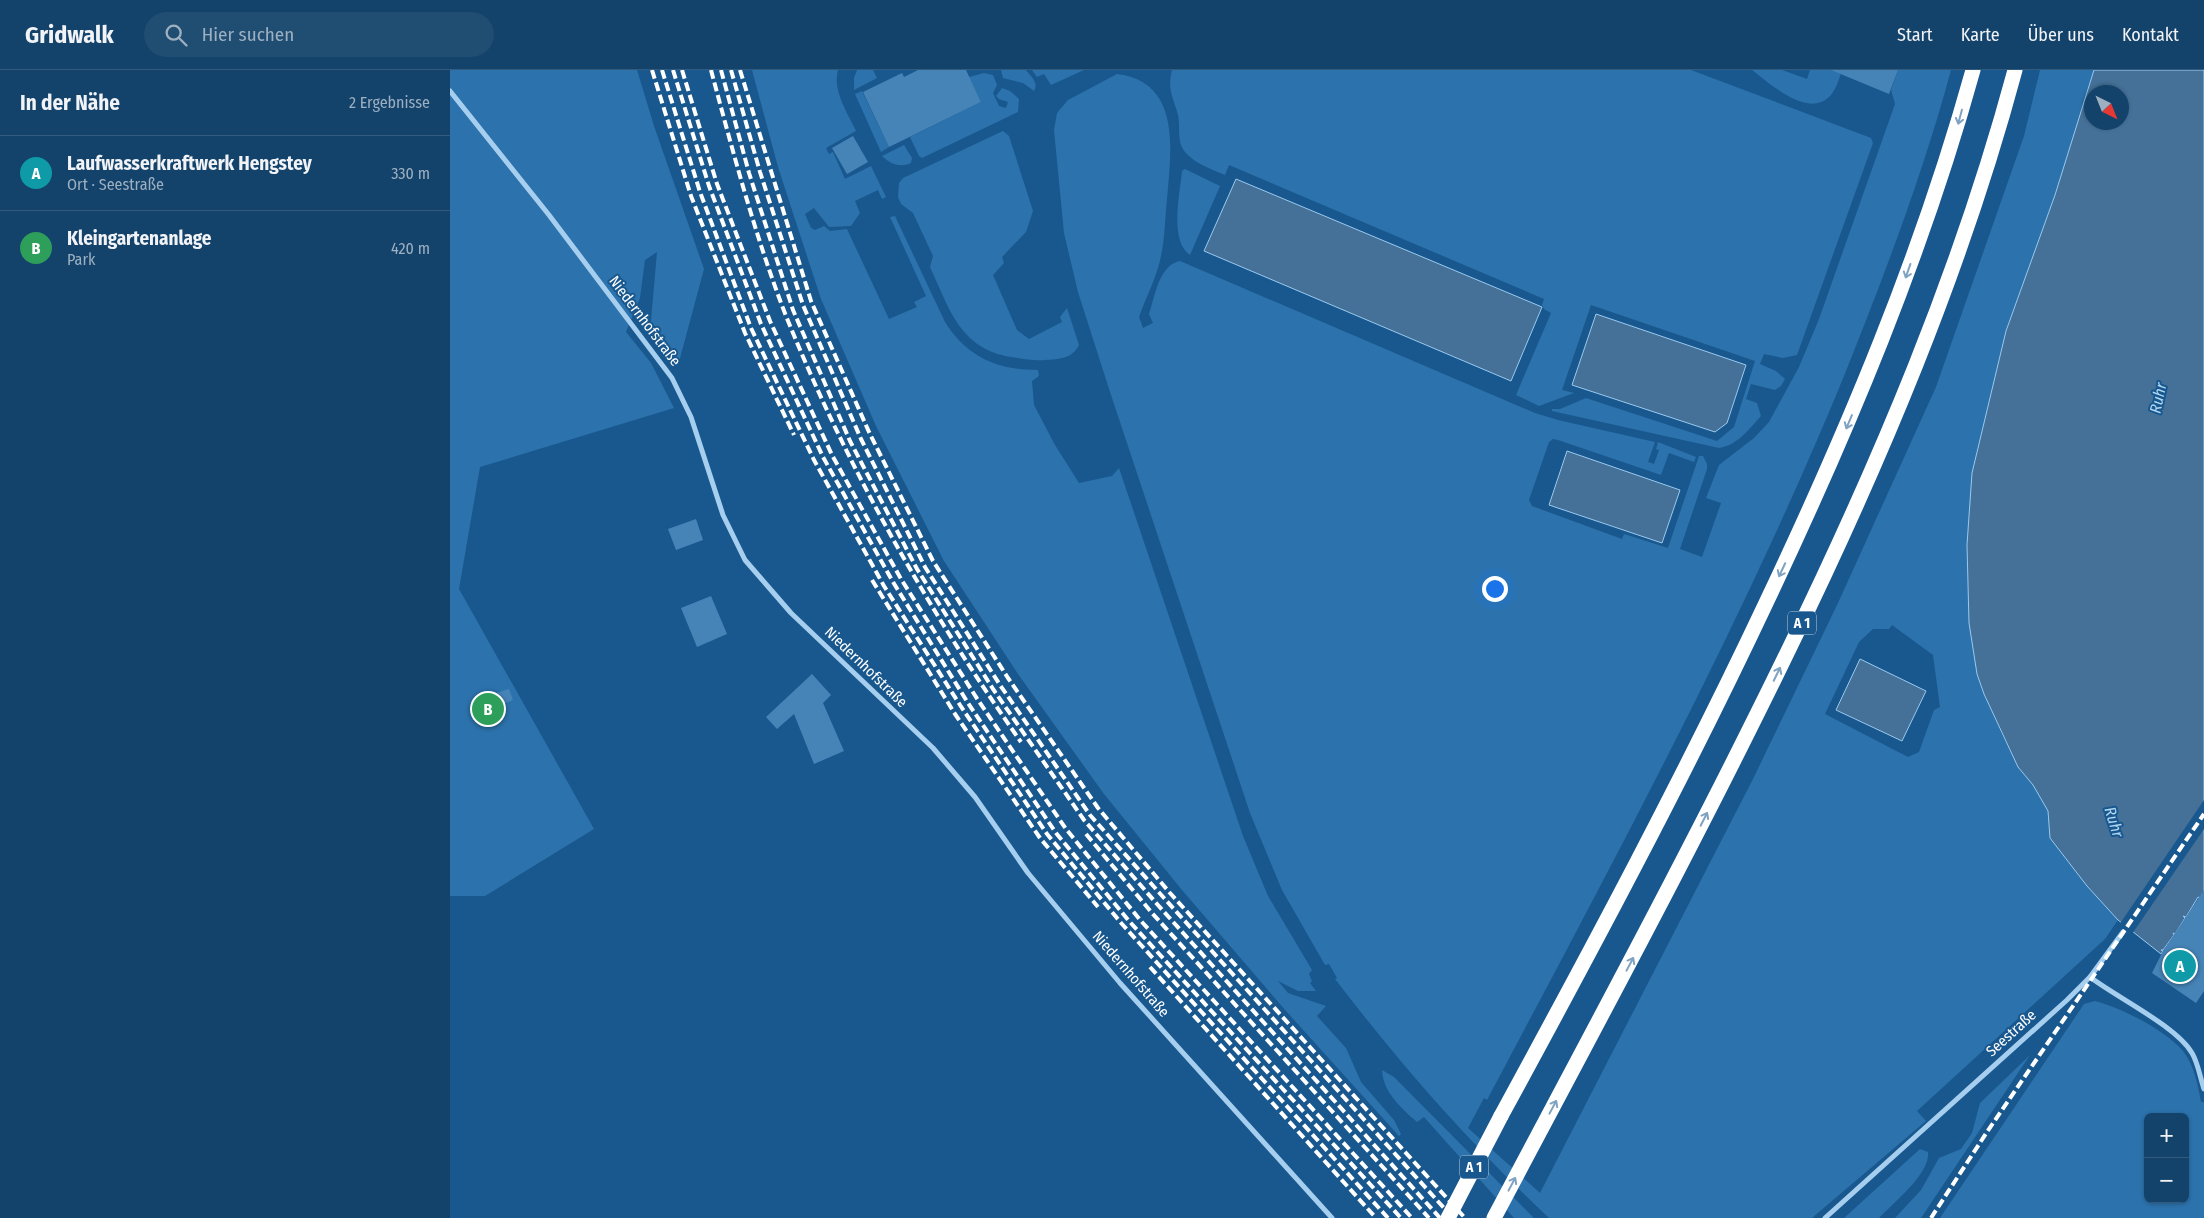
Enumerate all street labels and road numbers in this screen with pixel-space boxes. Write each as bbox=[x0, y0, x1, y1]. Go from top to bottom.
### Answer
street label: Niedernhofstraße bbox=[605, 272, 685, 370]
road number: A 1 bbox=[1788, 612, 1816, 634]
street label: Niedernhofstraße bbox=[821, 623, 911, 711]
street label: Niedernhofstraße bbox=[1089, 927, 1173, 1021]
street label: Seestraße bbox=[1982, 1006, 2040, 1060]
road number: A 1 bbox=[1460, 1156, 1488, 1178]

